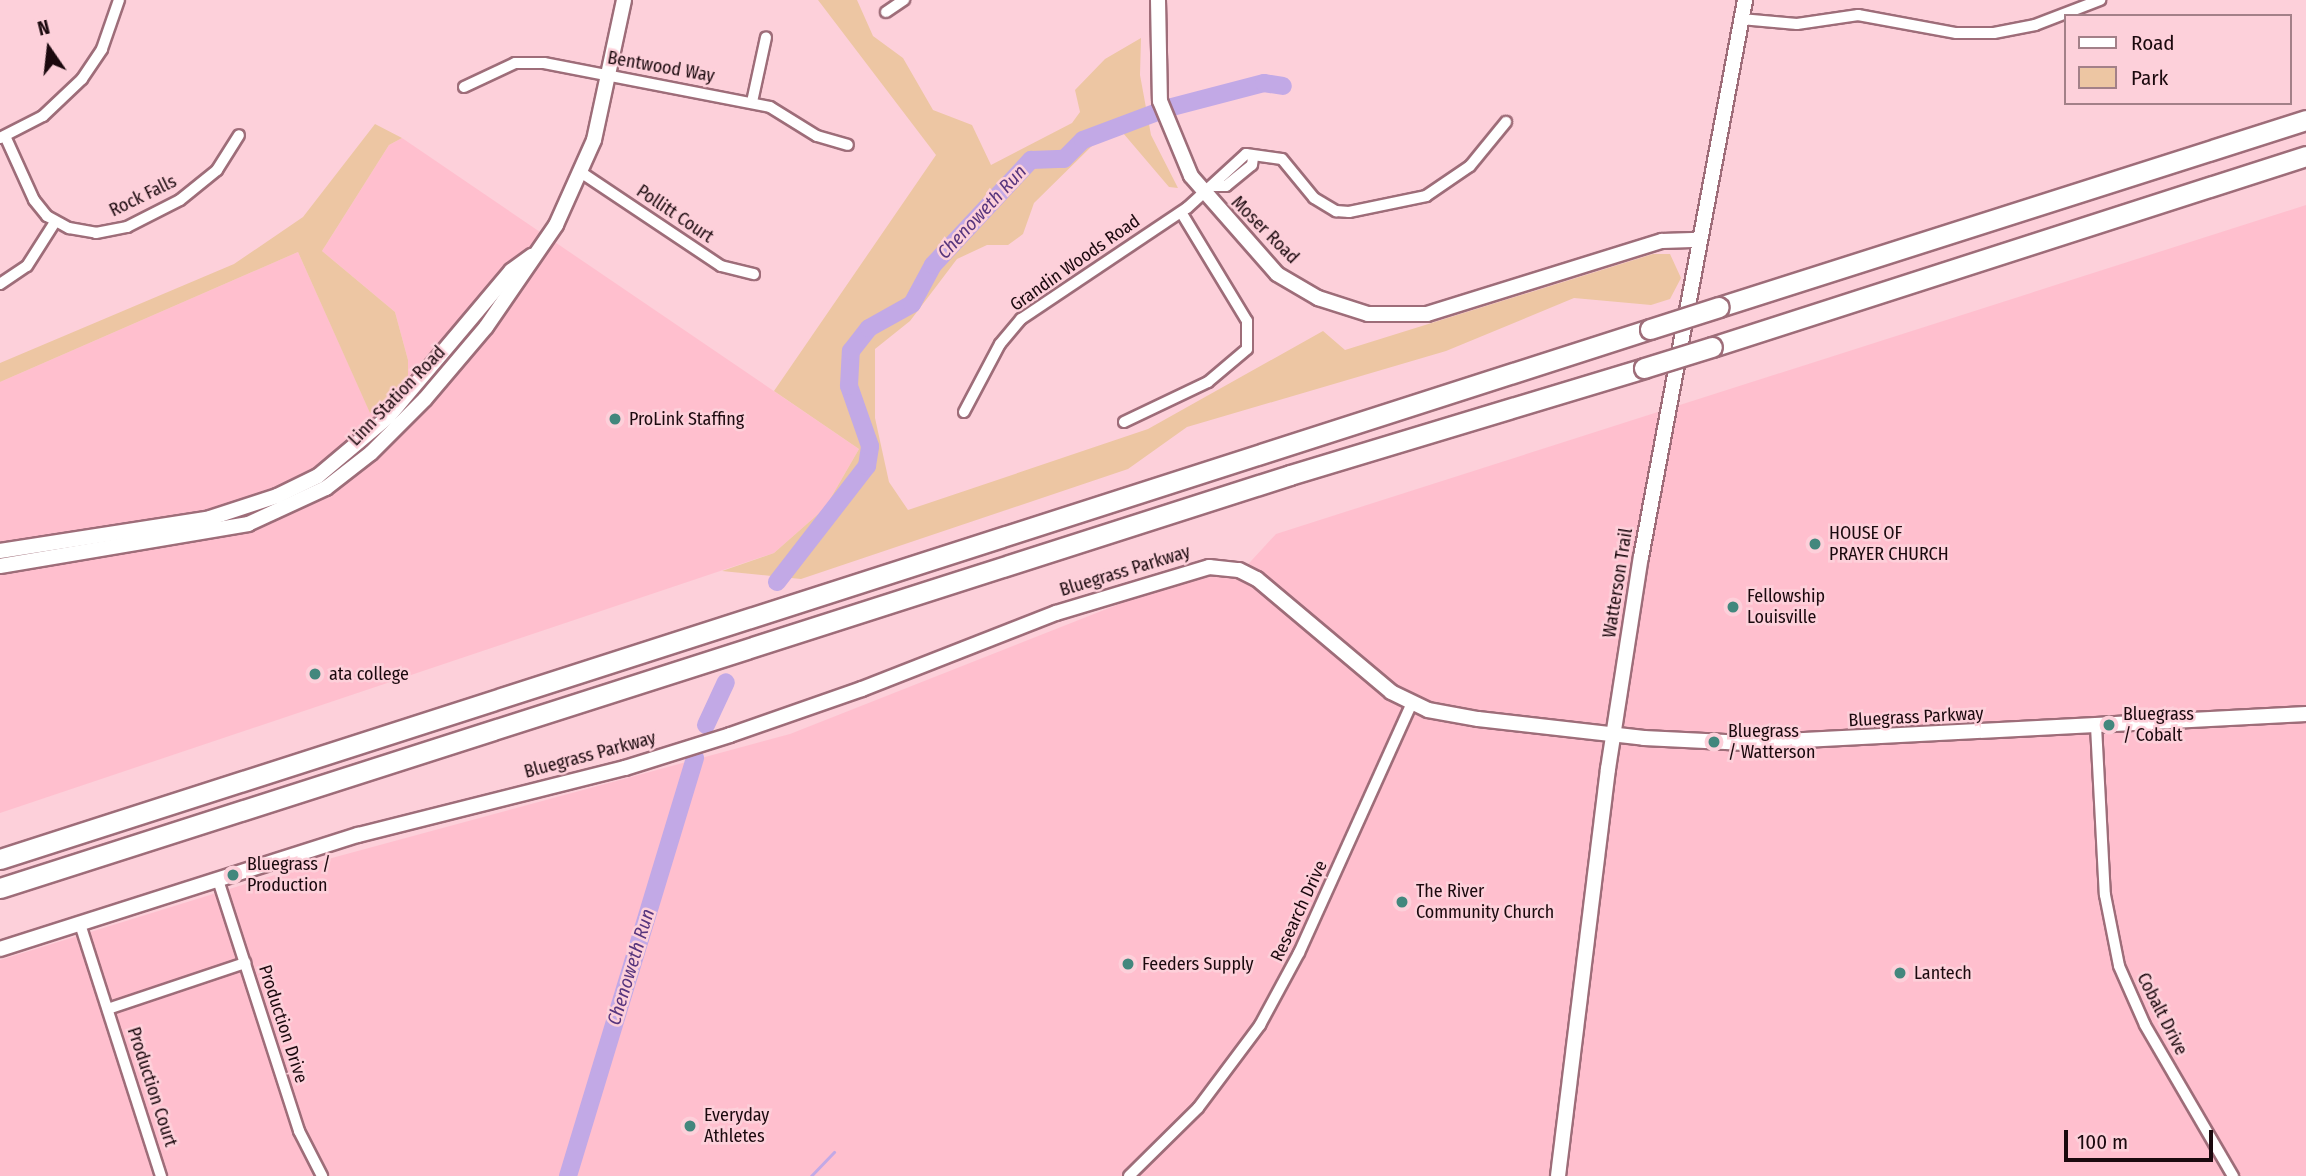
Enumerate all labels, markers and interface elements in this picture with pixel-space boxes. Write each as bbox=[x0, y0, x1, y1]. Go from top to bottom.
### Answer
north arrow bbox=[14, 14, 84, 84]
legend bbox=[2064, 14, 2292, 105]
text: N bbox=[35, 16, 52, 41]
text: Road bbox=[2131, 30, 2175, 56]
street label: Bentwood Way bbox=[606, 47, 716, 87]
text: Park bbox=[2131, 65, 2168, 91]
water label: Chenoweth Run bbox=[933, 160, 1031, 264]
street label: Rock Falls bbox=[106, 171, 180, 221]
street label: Pollitt Court bbox=[632, 180, 718, 248]
street label: Moser Road bbox=[1227, 192, 1303, 268]
street label: Grandin Woods Road bbox=[1006, 210, 1144, 316]
street label: Linn Station Road bbox=[344, 342, 450, 450]
place label: ProLink Staffing bbox=[629, 408, 744, 430]
marker: ProLink Staffing bbox=[607, 411, 623, 427]
place label: HOUSE OF PRAYER CHURCH bbox=[1829, 523, 1949, 566]
street label: Watterson Trail bbox=[1599, 527, 1637, 639]
marker: HOUSE OF PRAYER CHURCH bbox=[1807, 536, 1823, 552]
street label: Bluegrass Parkway bbox=[1057, 541, 1193, 601]
place label: Fellowship Louisville bbox=[1747, 586, 1825, 628]
marker: Fellowship Louisville bbox=[1725, 599, 1741, 615]
place label: ata college bbox=[329, 663, 409, 685]
marker: ata college bbox=[307, 666, 323, 682]
street label: Bluegrass Parkway bbox=[1848, 703, 1984, 731]
place label: Bluegrass / Cobalt bbox=[2123, 704, 2194, 746]
marker: Bluegrass / Cobalt bbox=[2101, 717, 2117, 733]
place label: Bluegrass / Watterson bbox=[1728, 721, 1815, 764]
street label: Bluegrass Parkway bbox=[522, 727, 658, 783]
marker: Bluegrass / Watterson bbox=[1706, 734, 1722, 750]
place label: Bluegrass / Production bbox=[247, 854, 331, 896]
street label: Research Drive bbox=[1266, 857, 1332, 965]
marker: Bluegrass / Production bbox=[225, 867, 241, 883]
place label: The River Community Church bbox=[1416, 881, 1554, 924]
marker: The River Community Church bbox=[1394, 894, 1410, 910]
water label: Chenoweth Run bbox=[603, 906, 659, 1028]
place label: Feeders Supply bbox=[1142, 953, 1254, 975]
marker: Feeders Supply bbox=[1120, 956, 1136, 972]
street label: Production Drive bbox=[254, 962, 312, 1086]
place label: Lantech bbox=[1914, 962, 1972, 984]
marker: Lantech bbox=[1892, 965, 1908, 981]
street label: Cobalt Drive bbox=[2132, 969, 2192, 1059]
street label: Production Court bbox=[122, 1024, 182, 1150]
place label: Everyday Athletes bbox=[704, 1105, 769, 1148]
scale bar bbox=[2068, 1116, 2217, 1160]
marker: Everyday Athletes bbox=[682, 1118, 698, 1134]
text: 100 m bbox=[2077, 1129, 2128, 1155]

